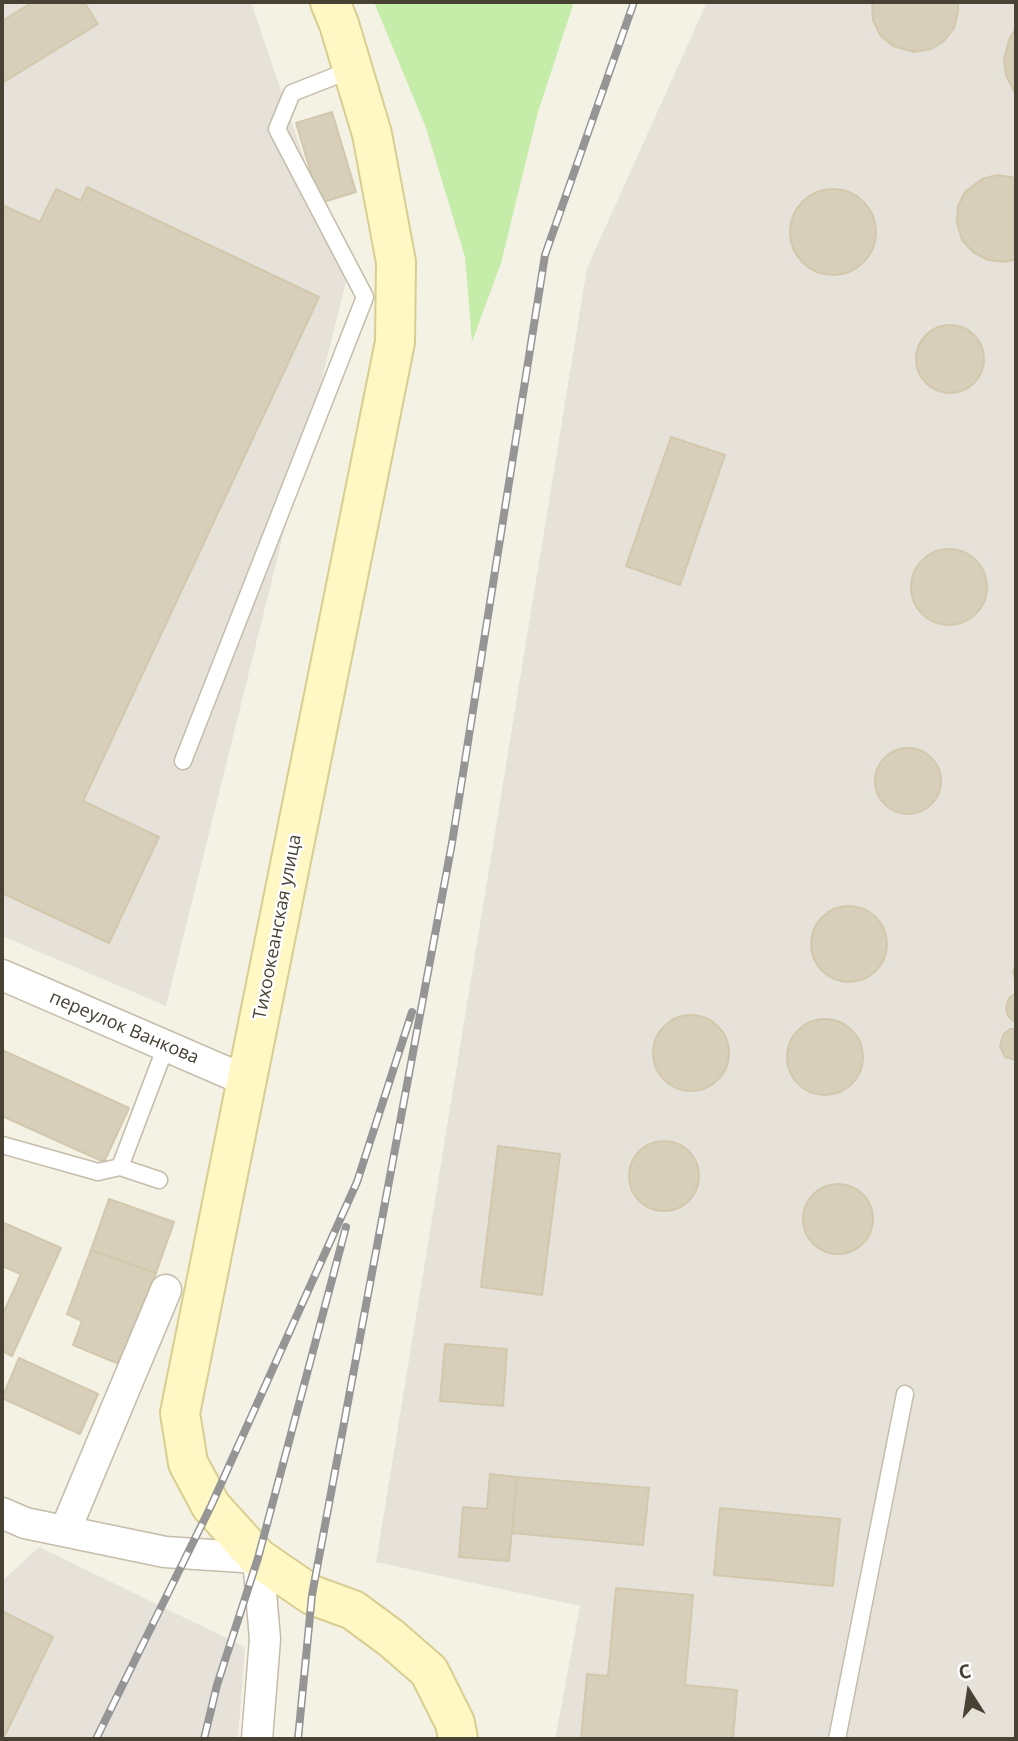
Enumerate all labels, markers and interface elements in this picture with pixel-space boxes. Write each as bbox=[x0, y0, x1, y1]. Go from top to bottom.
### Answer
street label: Тихоокеанская улица bbox=[249, 833, 307, 1021]
street label: переулок Ванкова bbox=[46, 987, 202, 1069]
north arrow bbox=[934, 1657, 1004, 1727]
text: С bbox=[956, 1657, 973, 1685]

